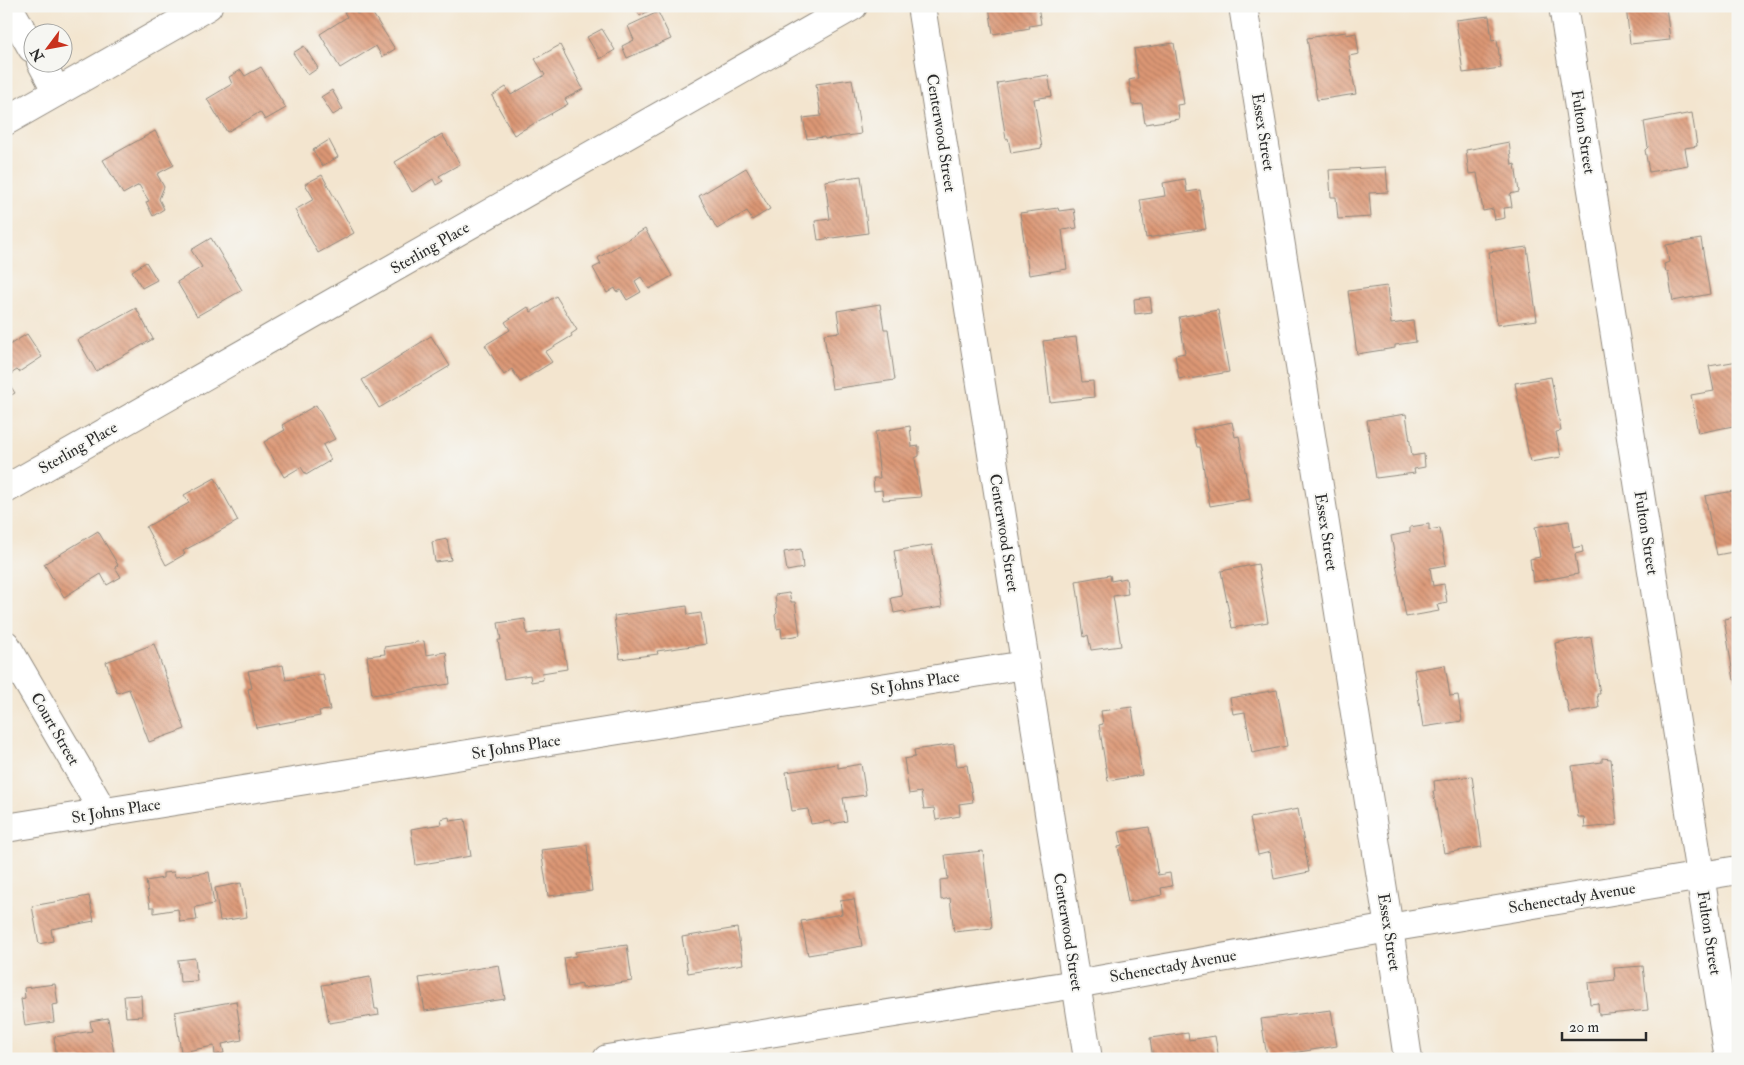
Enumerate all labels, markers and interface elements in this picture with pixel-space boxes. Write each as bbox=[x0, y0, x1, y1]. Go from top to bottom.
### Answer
north arrow bbox=[22, 22, 72, 72]
text: N bbox=[27, 44, 48, 65]
street label: Centerwood Street bbox=[922, 72, 960, 194]
street label: Fulton Street bbox=[1566, 88, 1600, 176]
street label: Essex Street bbox=[1247, 92, 1279, 172]
street label: Sterling Place bbox=[387, 217, 473, 279]
street label: Sterling Place bbox=[35, 417, 121, 479]
street label: Centerwood Street bbox=[985, 472, 1023, 594]
street label: Fulton Street bbox=[1629, 489, 1663, 577]
street label: Essex Street bbox=[1310, 492, 1342, 572]
street label: St Johns Place bbox=[869, 666, 961, 701]
street label: Court Street bbox=[26, 689, 84, 769]
street label: St Johns Place bbox=[470, 730, 562, 765]
street label: St Johns Place bbox=[70, 794, 162, 829]
street label: Centerwood Street bbox=[1049, 871, 1087, 993]
street label: Schenectady Avenue bbox=[1507, 878, 1637, 918]
street label: Fulton Street bbox=[1692, 889, 1726, 977]
street label: Essex Street bbox=[1373, 892, 1405, 972]
street label: Schenectady Avenue bbox=[1108, 945, 1238, 987]
scale bar bbox=[1562, 1010, 1645, 1042]
text: 20 m bbox=[1569, 1018, 1599, 1037]

